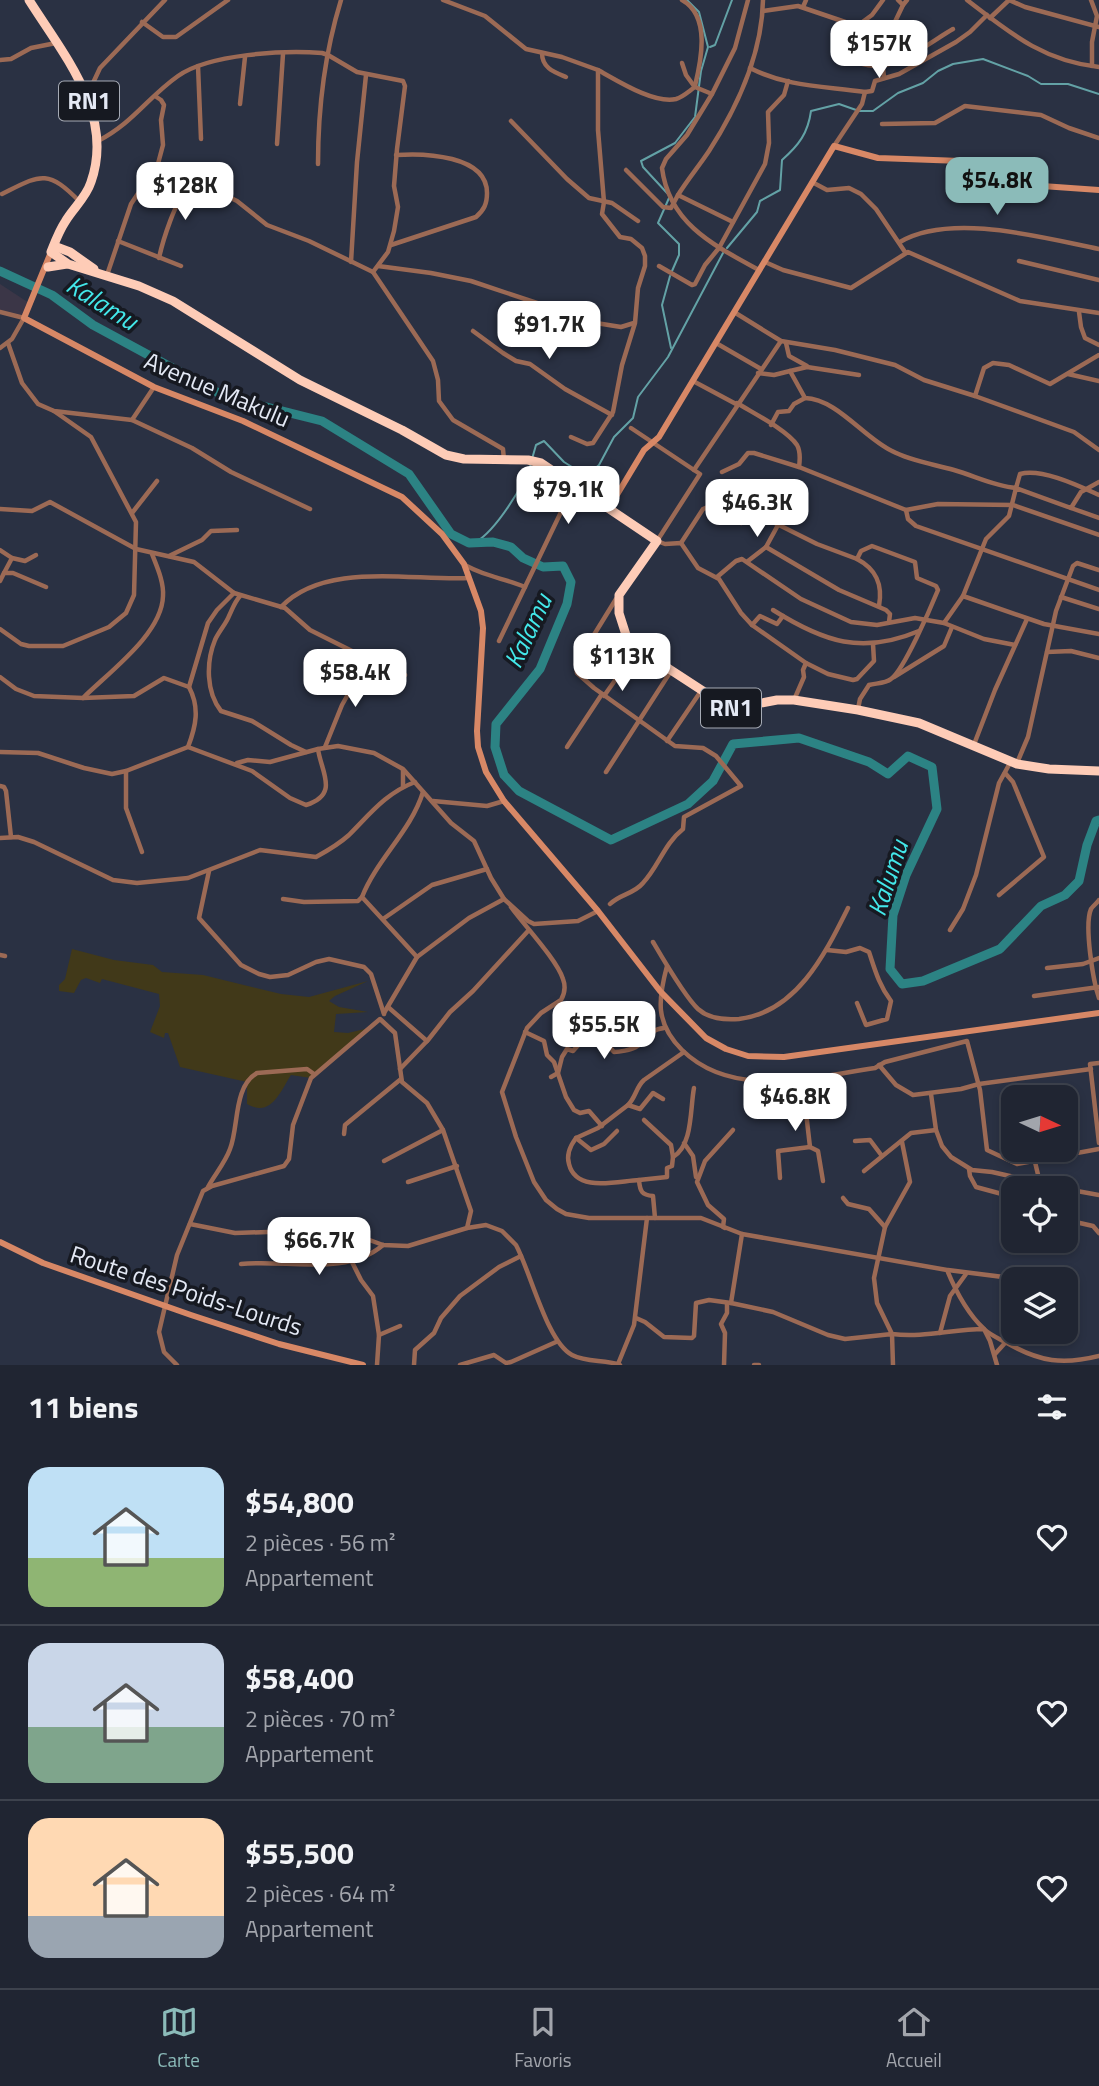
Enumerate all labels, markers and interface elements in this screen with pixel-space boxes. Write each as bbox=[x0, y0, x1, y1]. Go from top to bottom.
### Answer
pin: $157K bbox=[830, 20, 928, 80]
text: $157K bbox=[846, 25, 912, 60]
road number: RN1 bbox=[59, 82, 119, 120]
pin: $54.8K bbox=[940, 158, 1054, 217]
pin: $128K bbox=[136, 162, 234, 222]
text: $54.8K bbox=[961, 162, 1033, 197]
text: $128K bbox=[152, 167, 218, 202]
water label: Kalamu bbox=[59, 265, 147, 341]
pin: $91.7K bbox=[492, 302, 606, 361]
text: $91.7K bbox=[513, 306, 585, 341]
street label: Avenue Makulu bbox=[139, 342, 296, 436]
pin: $79.1K bbox=[511, 466, 625, 526]
text: $79.1K bbox=[532, 471, 604, 506]
pin: $46.3K bbox=[700, 480, 814, 539]
text: $46.3K bbox=[721, 484, 793, 519]
water label: Kalamu bbox=[493, 585, 563, 674]
pin: $113K bbox=[573, 634, 671, 693]
text: $113K bbox=[589, 638, 655, 673]
pin: $58.4K bbox=[298, 650, 412, 709]
text: $58.4K bbox=[319, 654, 391, 689]
road number: RN1 bbox=[701, 688, 761, 728]
water label: Kalumu bbox=[857, 833, 919, 921]
pin: $55.5K bbox=[547, 1002, 661, 1061]
text: $55.5K bbox=[568, 1006, 640, 1041]
pin: $46.8K bbox=[738, 1074, 852, 1133]
text: $46.8K bbox=[759, 1078, 831, 1113]
north arrow bbox=[1001, 1085, 1078, 1162]
map controls bbox=[1001, 1085, 1078, 1344]
button: locate bbox=[1001, 1176, 1078, 1253]
pin: $66.7K bbox=[262, 1218, 376, 1277]
text: $66.7K bbox=[283, 1222, 355, 1257]
street label: Route des Poids-Lourds bbox=[66, 1236, 307, 1345]
button: layers bbox=[1001, 1267, 1078, 1344]
text: 11 biens bbox=[28, 1384, 138, 1430]
icon: filters bbox=[1033, 1388, 1071, 1426]
text: $54,800 bbox=[245, 1479, 354, 1525]
icon: home bbox=[84, 1495, 168, 1579]
icon: heart bbox=[1033, 1518, 1071, 1556]
text: 2 pièces · 56 m² bbox=[245, 1525, 396, 1560]
text: Appartement bbox=[245, 1560, 373, 1595]
text: $58,400 bbox=[245, 1655, 354, 1701]
icon: home bbox=[84, 1671, 168, 1755]
icon: heart bbox=[1033, 1694, 1071, 1732]
text: 2 pièces · 70 m² bbox=[245, 1701, 396, 1736]
text: Appartement bbox=[245, 1736, 373, 1771]
text: $55,500 bbox=[245, 1830, 354, 1876]
icon: home bbox=[84, 1846, 168, 1930]
icon: heart bbox=[1033, 1869, 1071, 1907]
text: 2 pièces · 64 m² bbox=[245, 1876, 396, 1911]
text: Appartement bbox=[245, 1911, 373, 1946]
tab: Carte bbox=[157, 2003, 200, 2074]
tab: Favoris bbox=[514, 2003, 572, 2074]
tab: Accueil bbox=[886, 2003, 942, 2074]

